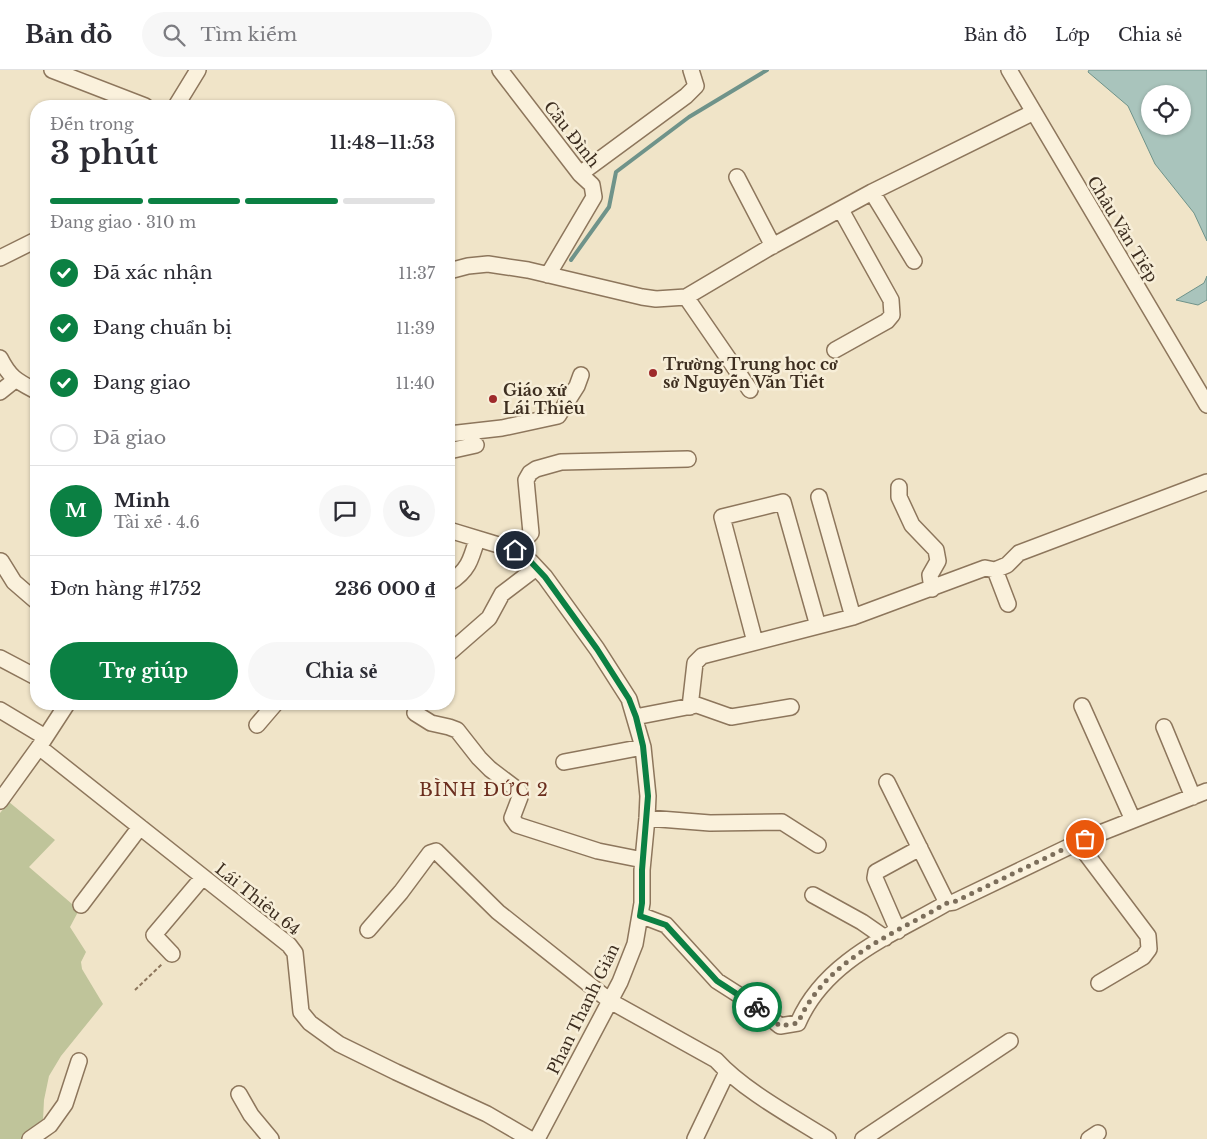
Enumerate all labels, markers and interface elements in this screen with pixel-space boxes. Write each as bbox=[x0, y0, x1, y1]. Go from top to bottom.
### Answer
search box bbox=[142, 12, 492, 57]
text: Bản đồ bbox=[25, 20, 112, 49]
icon: search bbox=[160, 21, 188, 49]
text: Tìm kiếm bbox=[200, 23, 297, 46]
text: Bản đồ bbox=[964, 24, 1027, 46]
text: Lớp bbox=[1055, 24, 1090, 46]
text: Chia sẻ bbox=[1118, 24, 1182, 46]
map controls bbox=[1141, 85, 1191, 135]
button: locate bbox=[1141, 85, 1191, 135]
street label: Cầu Đình bbox=[540, 97, 604, 171]
text: Đến trong bbox=[50, 114, 133, 134]
text: 11:48–11:53 bbox=[330, 131, 435, 154]
text: 3 phút bbox=[50, 133, 158, 173]
street label: Châu Văn Tiếp bbox=[1083, 172, 1163, 286]
text: Đang giao · 310 m bbox=[50, 212, 196, 232]
icon: check bbox=[50, 259, 78, 287]
text: Đã xác nhận bbox=[93, 261, 213, 284]
text: 11:37 bbox=[398, 263, 435, 283]
icon: check bbox=[50, 314, 78, 342]
text: Đang chuẩn bị bbox=[93, 316, 232, 339]
text: 11:39 bbox=[396, 318, 435, 338]
place label: Trường Trung học cơ sở Nguyễn Văn Tiết bbox=[663, 354, 838, 392]
marker: Trường Trung học cơ sở Nguyễn Văn Tiết bbox=[647, 367, 659, 379]
icon: check bbox=[50, 369, 78, 397]
text: Đang giao bbox=[93, 371, 191, 394]
text: 11:40 bbox=[395, 373, 435, 393]
place label: Giáo xứ Lái Thiêu bbox=[503, 380, 586, 418]
marker: Giáo xứ Lái Thiêu bbox=[487, 393, 499, 405]
text: Đã giao bbox=[93, 426, 166, 449]
button: chat bbox=[319, 485, 371, 537]
button: phone bbox=[383, 485, 435, 537]
text: Minh bbox=[114, 489, 170, 512]
text: M bbox=[65, 499, 87, 522]
text: Tài xế · 4.6 bbox=[114, 512, 200, 532]
pin bbox=[494, 529, 536, 571]
icon: home bbox=[501, 536, 529, 564]
text: Đơn hàng #1752 bbox=[50, 577, 202, 600]
text: 236 000 ₫ bbox=[335, 577, 435, 600]
button: Trợ giúp bbox=[50, 642, 238, 700]
button: Chia sẻ bbox=[248, 642, 435, 700]
district label: BÌNH ĐỨC 2 bbox=[419, 778, 549, 801]
pin bbox=[1064, 818, 1106, 860]
icon: bag bbox=[1071, 825, 1099, 853]
street label: Lái Thiêu 64 bbox=[211, 859, 305, 939]
street label: Phan Thanh Giản bbox=[543, 940, 623, 1078]
courier bbox=[732, 982, 782, 1032]
icon: bike bbox=[743, 993, 771, 1021]

